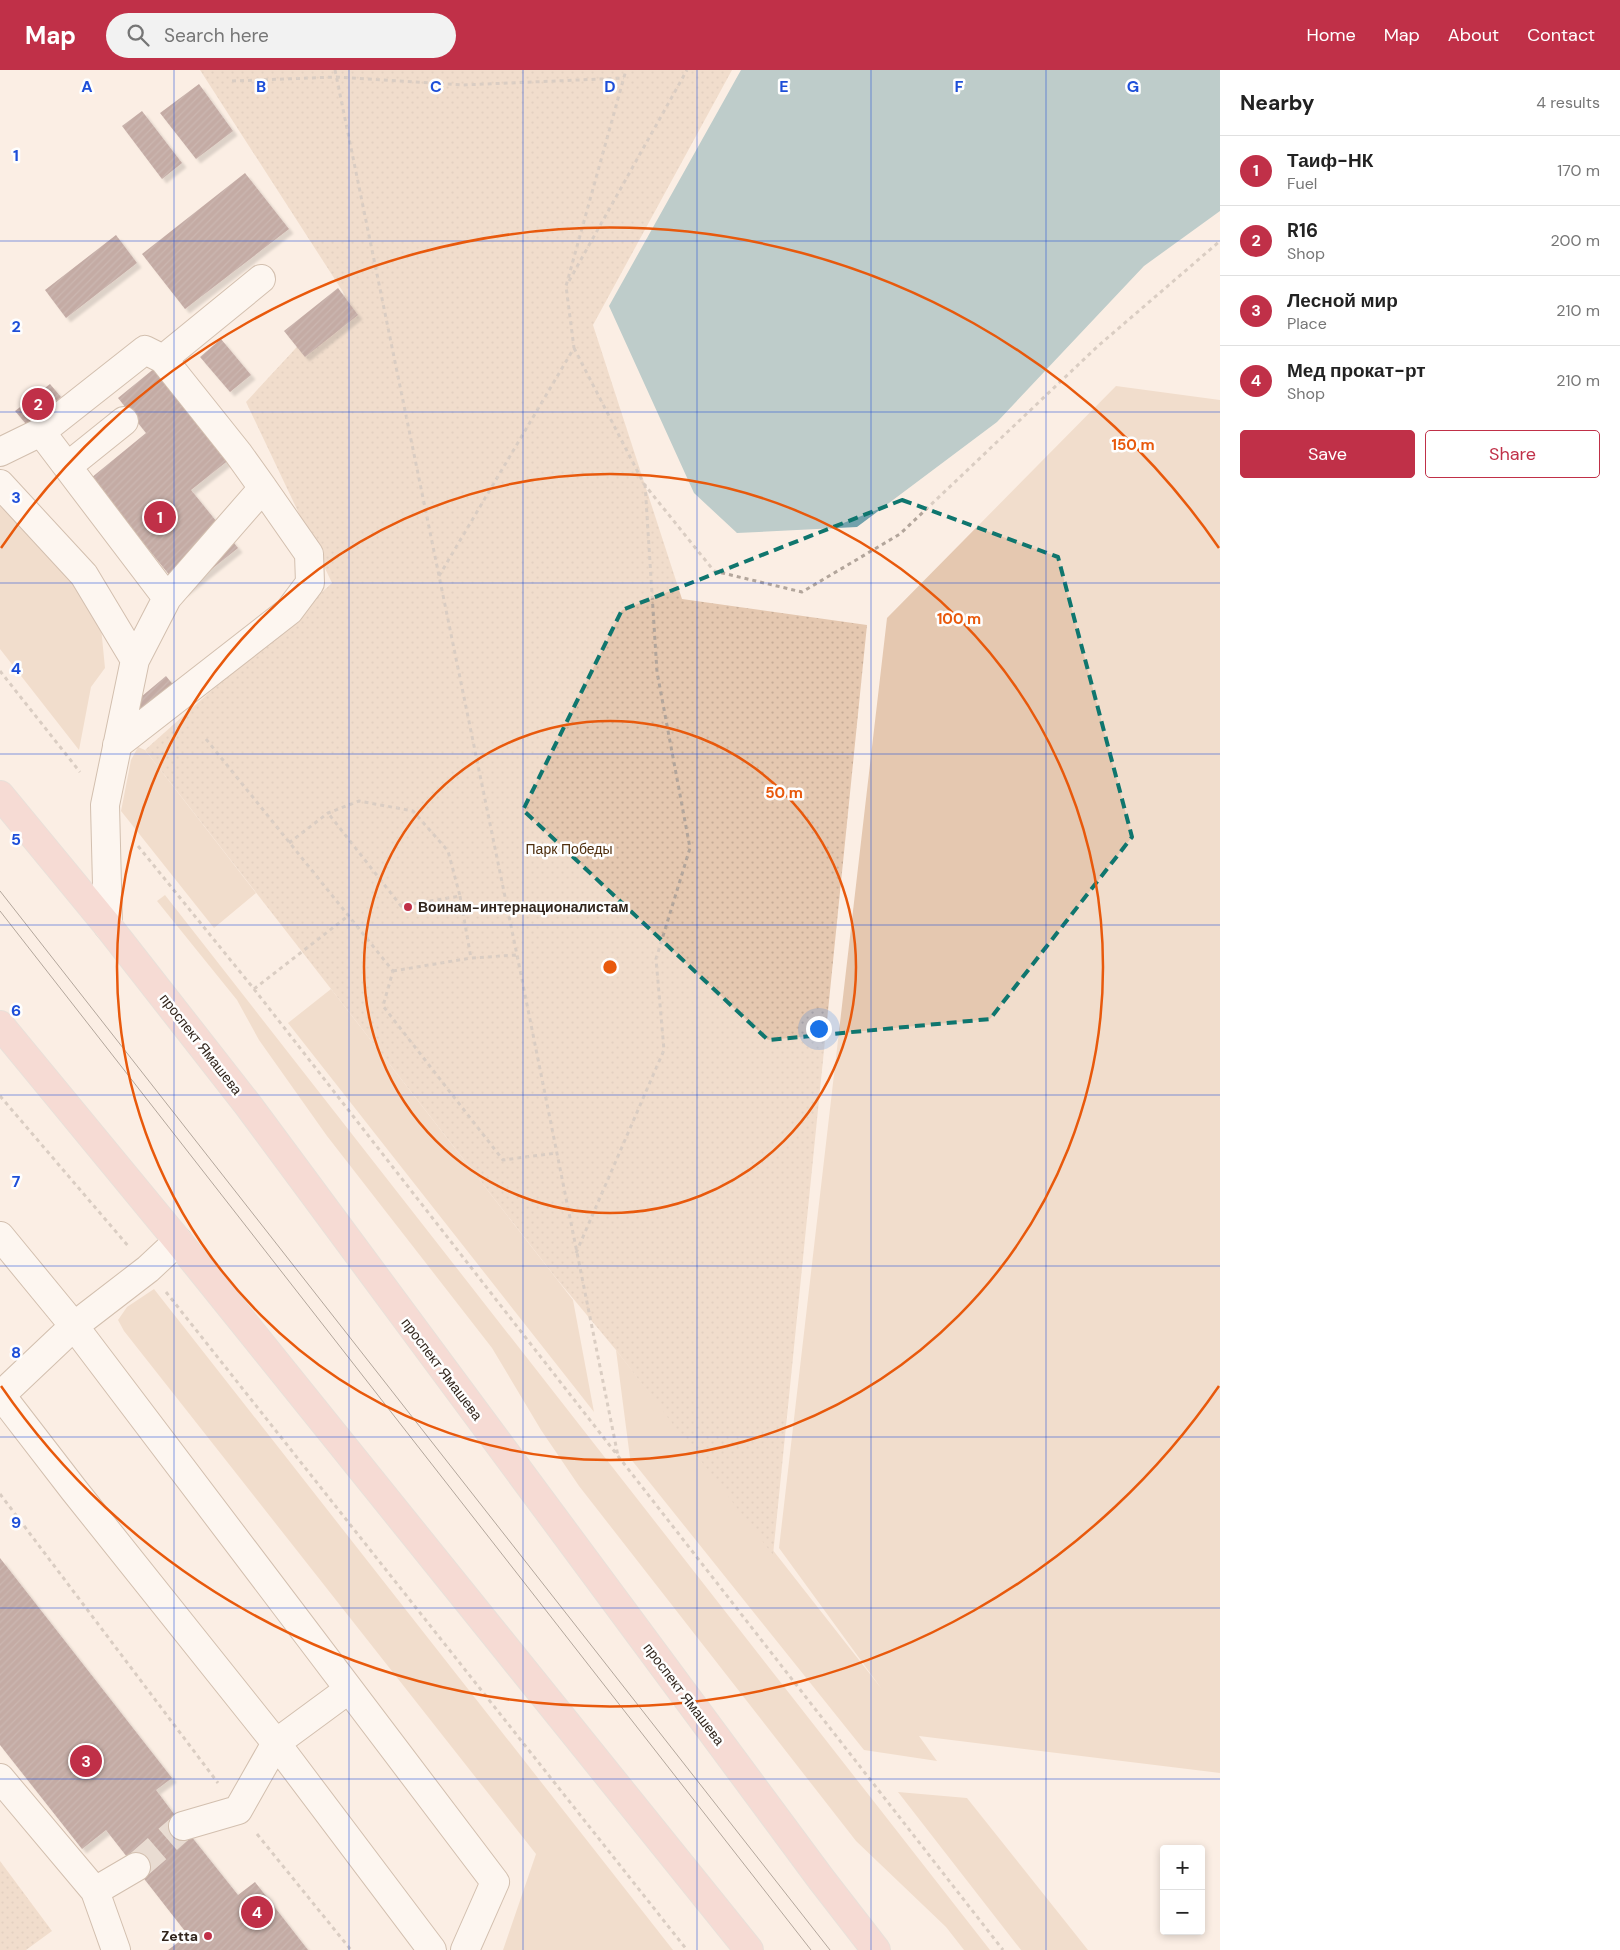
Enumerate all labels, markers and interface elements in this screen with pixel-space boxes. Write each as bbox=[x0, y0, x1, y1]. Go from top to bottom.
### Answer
search box bbox=[106, 13, 456, 58]
text: Map bbox=[25, 20, 76, 51]
icon: search bbox=[124, 21, 152, 49]
text: Search here bbox=[164, 23, 269, 48]
text: Home bbox=[1306, 23, 1356, 47]
text: Map bbox=[1384, 23, 1420, 47]
text: About bbox=[1448, 23, 1499, 47]
text: Contact bbox=[1527, 23, 1595, 47]
text: A bbox=[81, 76, 93, 97]
text: B bbox=[256, 76, 266, 97]
text: C bbox=[430, 76, 442, 97]
text: D bbox=[604, 76, 616, 97]
text: E bbox=[779, 76, 789, 97]
text: F bbox=[955, 76, 964, 97]
text: G bbox=[1127, 76, 1139, 97]
text: Nearby bbox=[1240, 89, 1314, 117]
text: 4 results bbox=[1536, 92, 1600, 113]
text: 1 bbox=[13, 145, 19, 166]
text: Таиф-НК bbox=[1287, 148, 1373, 173]
text: 1 bbox=[1253, 160, 1259, 181]
text: 170 m bbox=[1557, 160, 1600, 181]
text: Fuel bbox=[1287, 173, 1317, 194]
text: R16 bbox=[1287, 218, 1318, 243]
text: 2 bbox=[1251, 230, 1261, 251]
text: 200 m bbox=[1551, 230, 1600, 251]
text: Shop bbox=[1287, 243, 1325, 264]
text: Лесной мир bbox=[1287, 288, 1398, 313]
text: 3 bbox=[1251, 300, 1261, 321]
text: 210 m bbox=[1556, 300, 1600, 321]
text: Place bbox=[1287, 313, 1327, 334]
text: 2 bbox=[11, 316, 21, 337]
text: Мед прокат-рт bbox=[1287, 358, 1426, 383]
text: 4 bbox=[1251, 370, 1261, 391]
text: 210 m bbox=[1556, 370, 1600, 391]
text: Shop bbox=[1287, 383, 1325, 404]
pin: 2 bbox=[22, 385, 54, 423]
button: Save bbox=[1240, 430, 1415, 478]
button: Share bbox=[1425, 430, 1600, 478]
text: 150 m bbox=[1112, 435, 1155, 455]
text: 3 bbox=[11, 487, 21, 508]
pin: 1 bbox=[144, 498, 176, 536]
text: 100 m bbox=[937, 609, 981, 629]
text: 4 bbox=[11, 658, 21, 679]
text: 50 m bbox=[765, 783, 803, 803]
text: 5 bbox=[11, 829, 21, 850]
park label: Парк Победы bbox=[526, 840, 612, 858]
place label: Воинам-интернационалистам bbox=[418, 898, 629, 916]
marker: Воинам-интернационалистам bbox=[402, 901, 414, 913]
centre of rings bbox=[601, 958, 619, 976]
street label: проспект Ямашева bbox=[156, 990, 246, 1098]
text: 6 bbox=[11, 1000, 21, 1021]
your location bbox=[806, 1016, 832, 1042]
text: 7 bbox=[12, 1171, 21, 1192]
street label: проспект Ямашева bbox=[398, 1314, 486, 1424]
text: 8 bbox=[11, 1342, 21, 1363]
text: 9 bbox=[11, 1512, 21, 1533]
street label: проспект Ямашева bbox=[640, 1639, 728, 1749]
pin: 3 bbox=[70, 1742, 102, 1780]
map controls bbox=[1160, 1845, 1205, 1935]
button: + bbox=[1160, 1845, 1205, 1890]
button: − bbox=[1160, 1890, 1205, 1935]
pin: 4 bbox=[241, 1893, 273, 1931]
place label: Zetta bbox=[161, 1927, 198, 1945]
marker: Zetta bbox=[202, 1930, 214, 1942]

